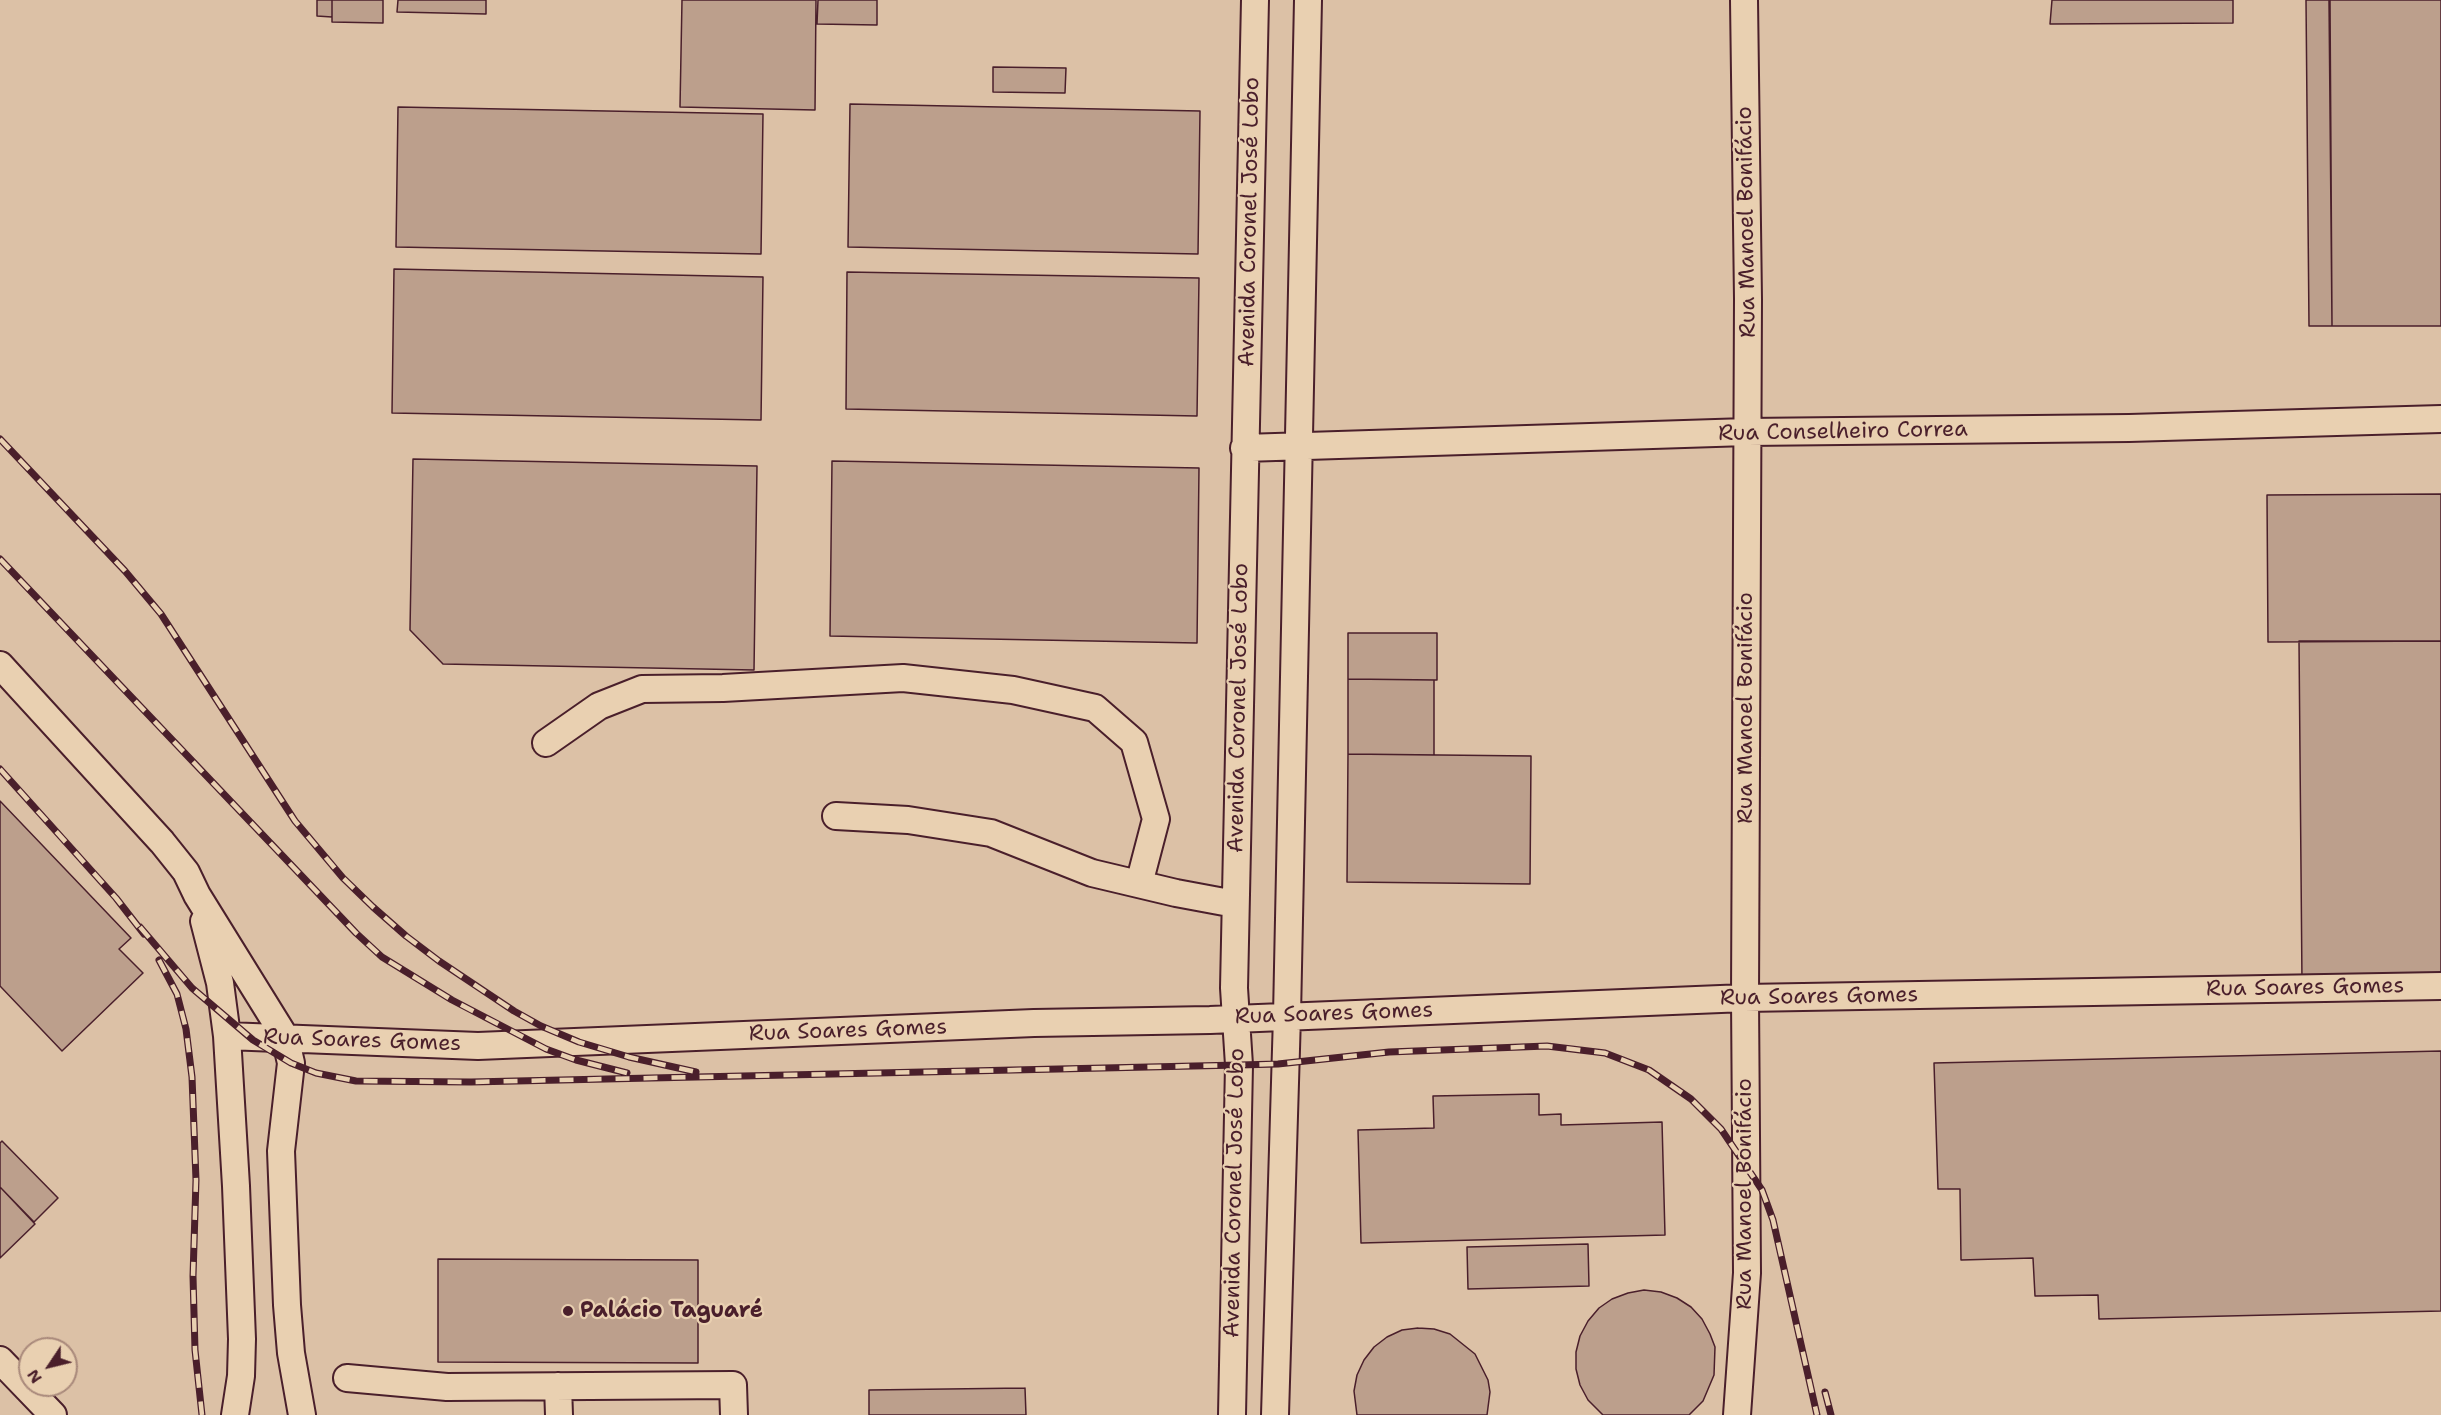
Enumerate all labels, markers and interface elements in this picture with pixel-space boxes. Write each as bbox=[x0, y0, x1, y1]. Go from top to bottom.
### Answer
street label: Avenida Coronel José Lobo bbox=[1234, 77, 1266, 367]
street label: Rua Manoel Bonifácio bbox=[1732, 106, 1762, 338]
street label: Rua Conselheiro Correa bbox=[1718, 417, 1968, 447]
street label: Avenida Coronel José Lobo bbox=[1223, 563, 1255, 853]
street label: Rua Manoel Bonifácio bbox=[1733, 592, 1759, 824]
street label: Rua Soares Gomes bbox=[2206, 973, 2404, 1003]
street label: Rua Soares Gomes bbox=[1720, 982, 1918, 1012]
street label: Rua Soares Gomes bbox=[1234, 997, 1434, 1031]
street label: Rua Soares Gomes bbox=[748, 1014, 948, 1048]
street label: Rua Soares Gomes bbox=[262, 1024, 462, 1058]
street label: Avenida Coronel José Lobo bbox=[1219, 1048, 1251, 1338]
street label: Rua Manoel Bonifácio bbox=[1732, 1078, 1758, 1310]
place label: Palácio Taguaré bbox=[580, 1298, 763, 1324]
marker: Palácio Taguaré bbox=[561, 1304, 575, 1318]
north arrow bbox=[18, 1337, 78, 1397]
text: N bbox=[22, 1365, 47, 1388]

